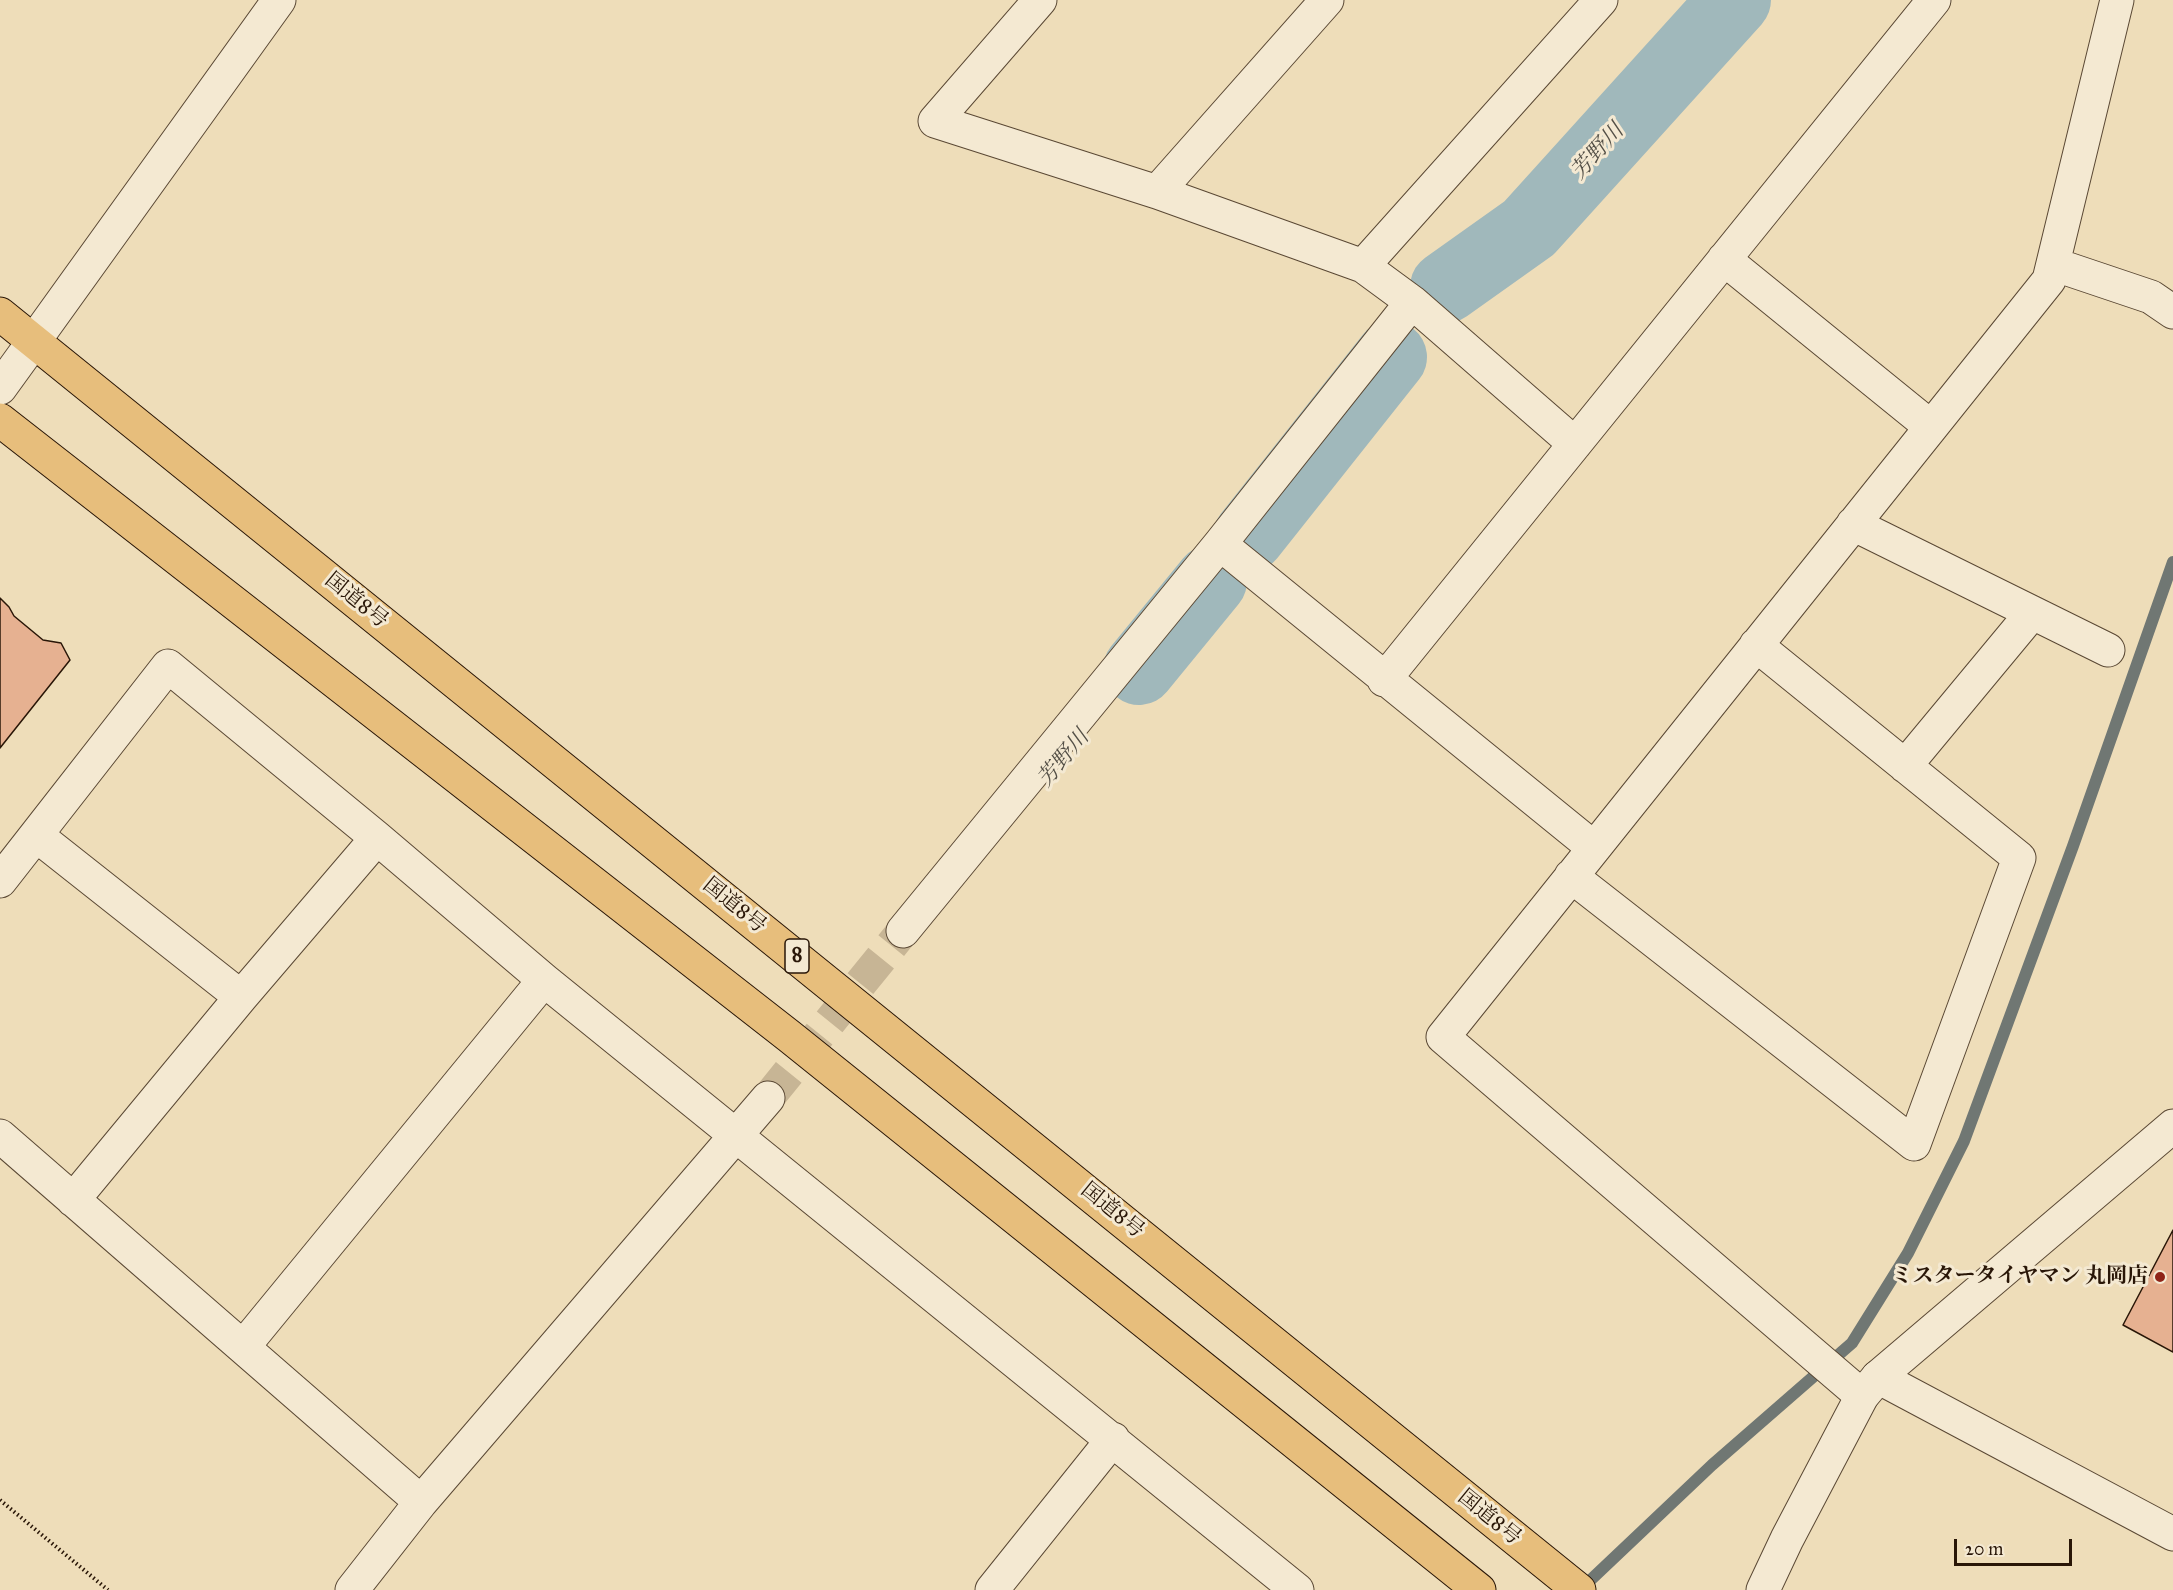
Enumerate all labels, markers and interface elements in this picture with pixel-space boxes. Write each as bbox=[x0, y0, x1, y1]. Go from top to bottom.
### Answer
water label: 芳野川 bbox=[1566, 119, 1630, 185]
street label: 国道8号 bbox=[319, 568, 393, 634]
water label: 芳野川 bbox=[1033, 725, 1095, 793]
street label: 国道8号 bbox=[697, 873, 771, 939]
road number: 8 bbox=[785, 939, 809, 973]
street label: 国道8号 bbox=[1075, 1178, 1149, 1244]
place label: ミスタータイヤマン 丸岡店 bbox=[1891, 1264, 2148, 1290]
marker: ミスタータイヤマン 丸岡店 bbox=[2153, 1270, 2167, 1284]
street label: 国道8号 bbox=[1452, 1485, 1526, 1551]
scale bar bbox=[1957, 1527, 2076, 1565]
text: 20 m bbox=[1965, 1538, 2003, 1560]

